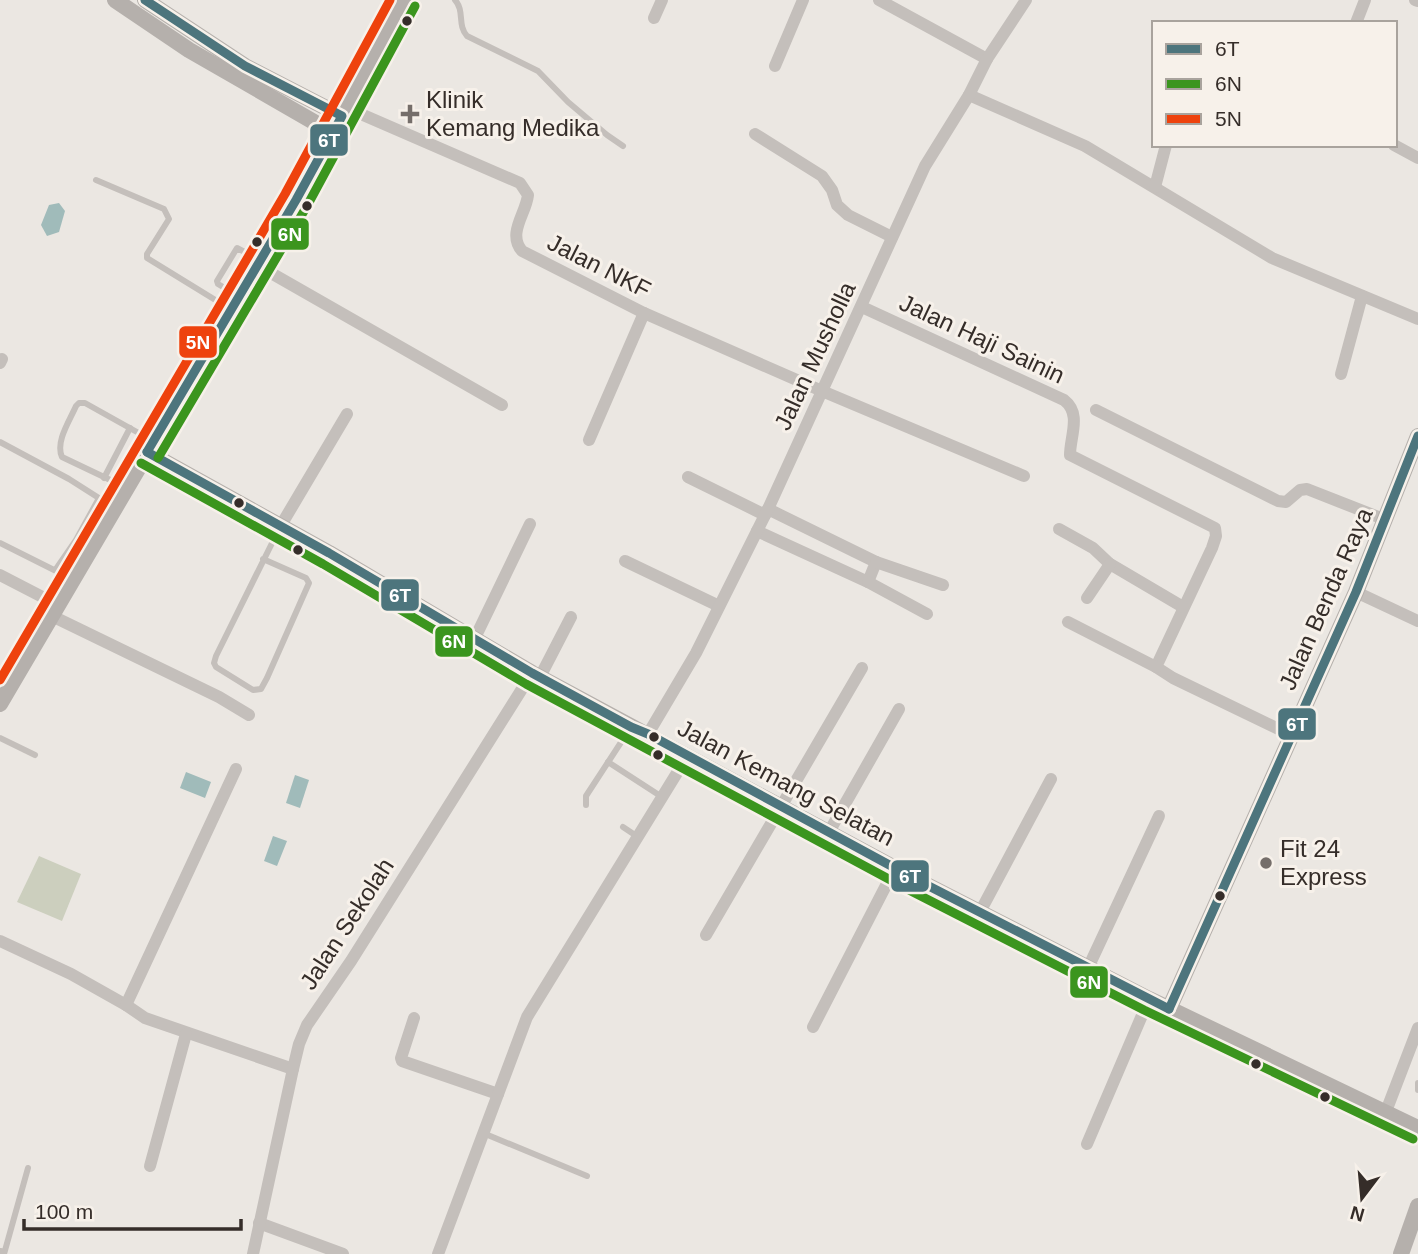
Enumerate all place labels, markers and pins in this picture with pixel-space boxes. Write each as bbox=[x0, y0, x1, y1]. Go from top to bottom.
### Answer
unlabelled marker bbox=[400, 14, 414, 28]
place label: Klinik Kemang Medika bbox=[426, 86, 600, 141]
marker: Klinik Kemang Medika bbox=[400, 104, 420, 124]
unlabelled marker bbox=[300, 199, 314, 213]
unlabelled marker bbox=[250, 235, 264, 249]
unlabelled marker bbox=[232, 496, 246, 510]
unlabelled marker bbox=[291, 543, 305, 557]
unlabelled marker bbox=[647, 730, 661, 744]
unlabelled marker bbox=[651, 748, 665, 762]
place label: Fit 24 Express bbox=[1280, 835, 1367, 890]
marker: Fit 24 Express bbox=[1258, 855, 1274, 871]
unlabelled marker bbox=[1213, 889, 1227, 903]
unlabelled marker bbox=[1249, 1057, 1263, 1071]
unlabelled marker bbox=[1318, 1090, 1332, 1104]

